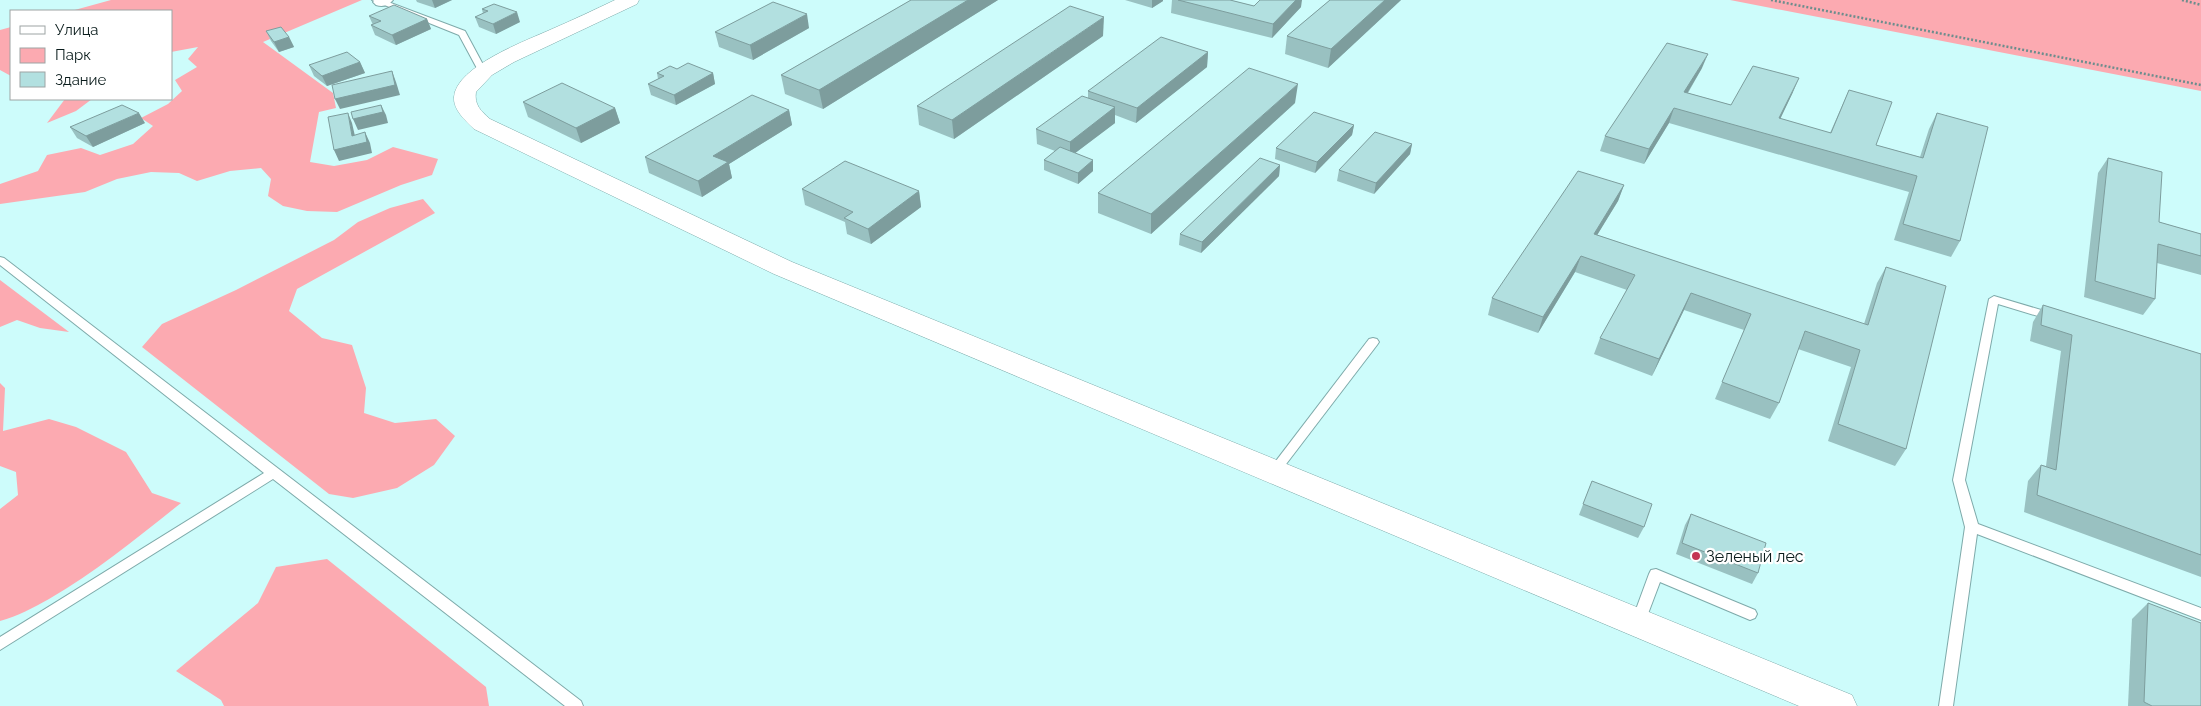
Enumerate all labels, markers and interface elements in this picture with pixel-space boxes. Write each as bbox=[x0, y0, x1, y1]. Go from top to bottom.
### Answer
legend bbox=[10, 10, 172, 100]
text: Улица bbox=[55, 21, 99, 39]
text: Парк bbox=[55, 46, 91, 64]
text: Здание bbox=[55, 71, 107, 89]
place label: Зеленый лес bbox=[1706, 547, 1804, 566]
marker: Зеленый лес bbox=[1690, 550, 1702, 562]

